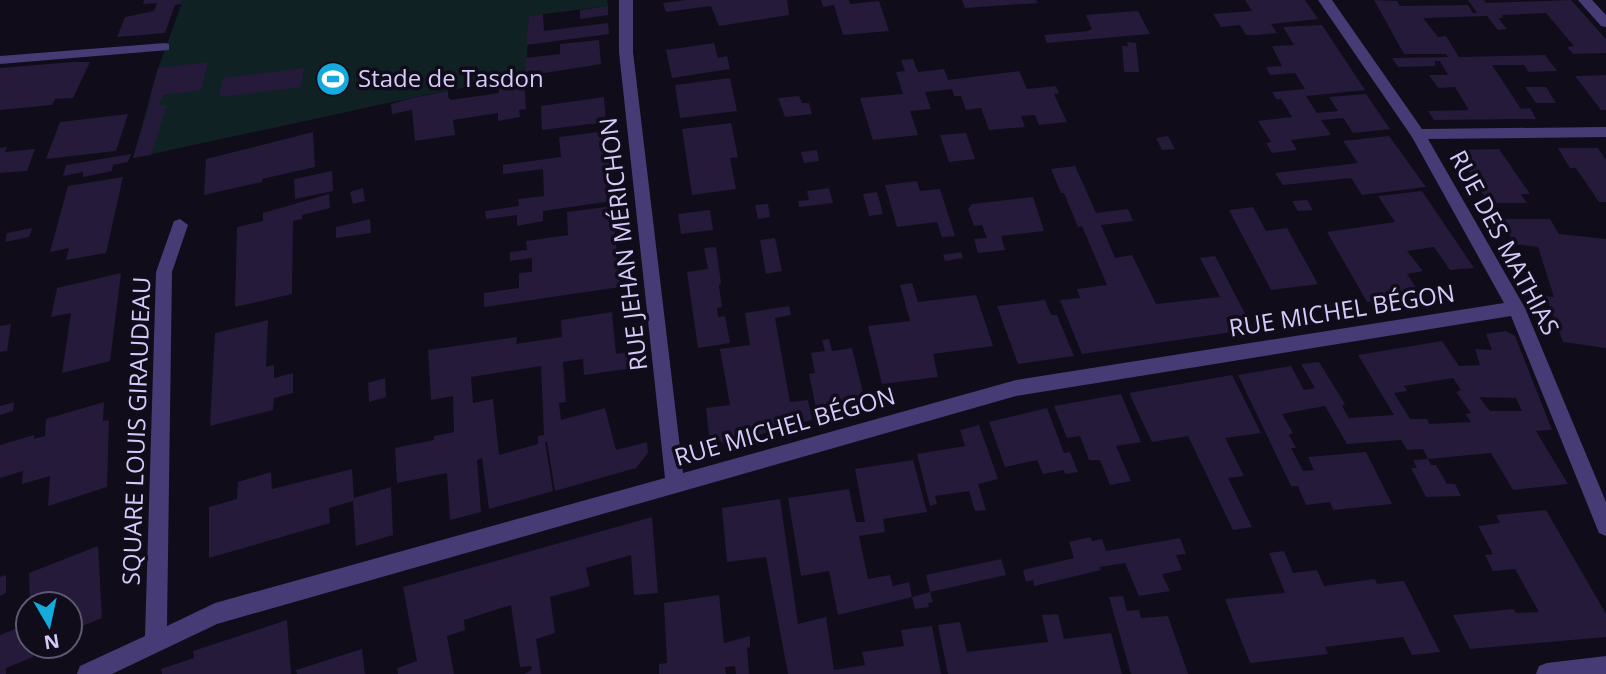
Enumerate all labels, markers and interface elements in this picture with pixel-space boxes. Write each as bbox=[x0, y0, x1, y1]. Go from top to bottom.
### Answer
sports icon: Stade de Tasdon bbox=[314, 60, 352, 98]
place label: Stade de Tasdon bbox=[358, 61, 544, 94]
street label: RUE JEHAN MÉRICHON bbox=[591, 116, 654, 373]
street label: RUE DES MATHIAS bbox=[1443, 144, 1568, 340]
street label: RUE MICHEL BÉGON bbox=[1227, 275, 1457, 344]
street label: SQUARE LOUIS GIRAUDEAU bbox=[114, 276, 157, 586]
street label: RUE MICHEL BÉGON bbox=[670, 378, 899, 473]
north arrow bbox=[14, 590, 84, 660]
text: N bbox=[42, 628, 61, 656]

